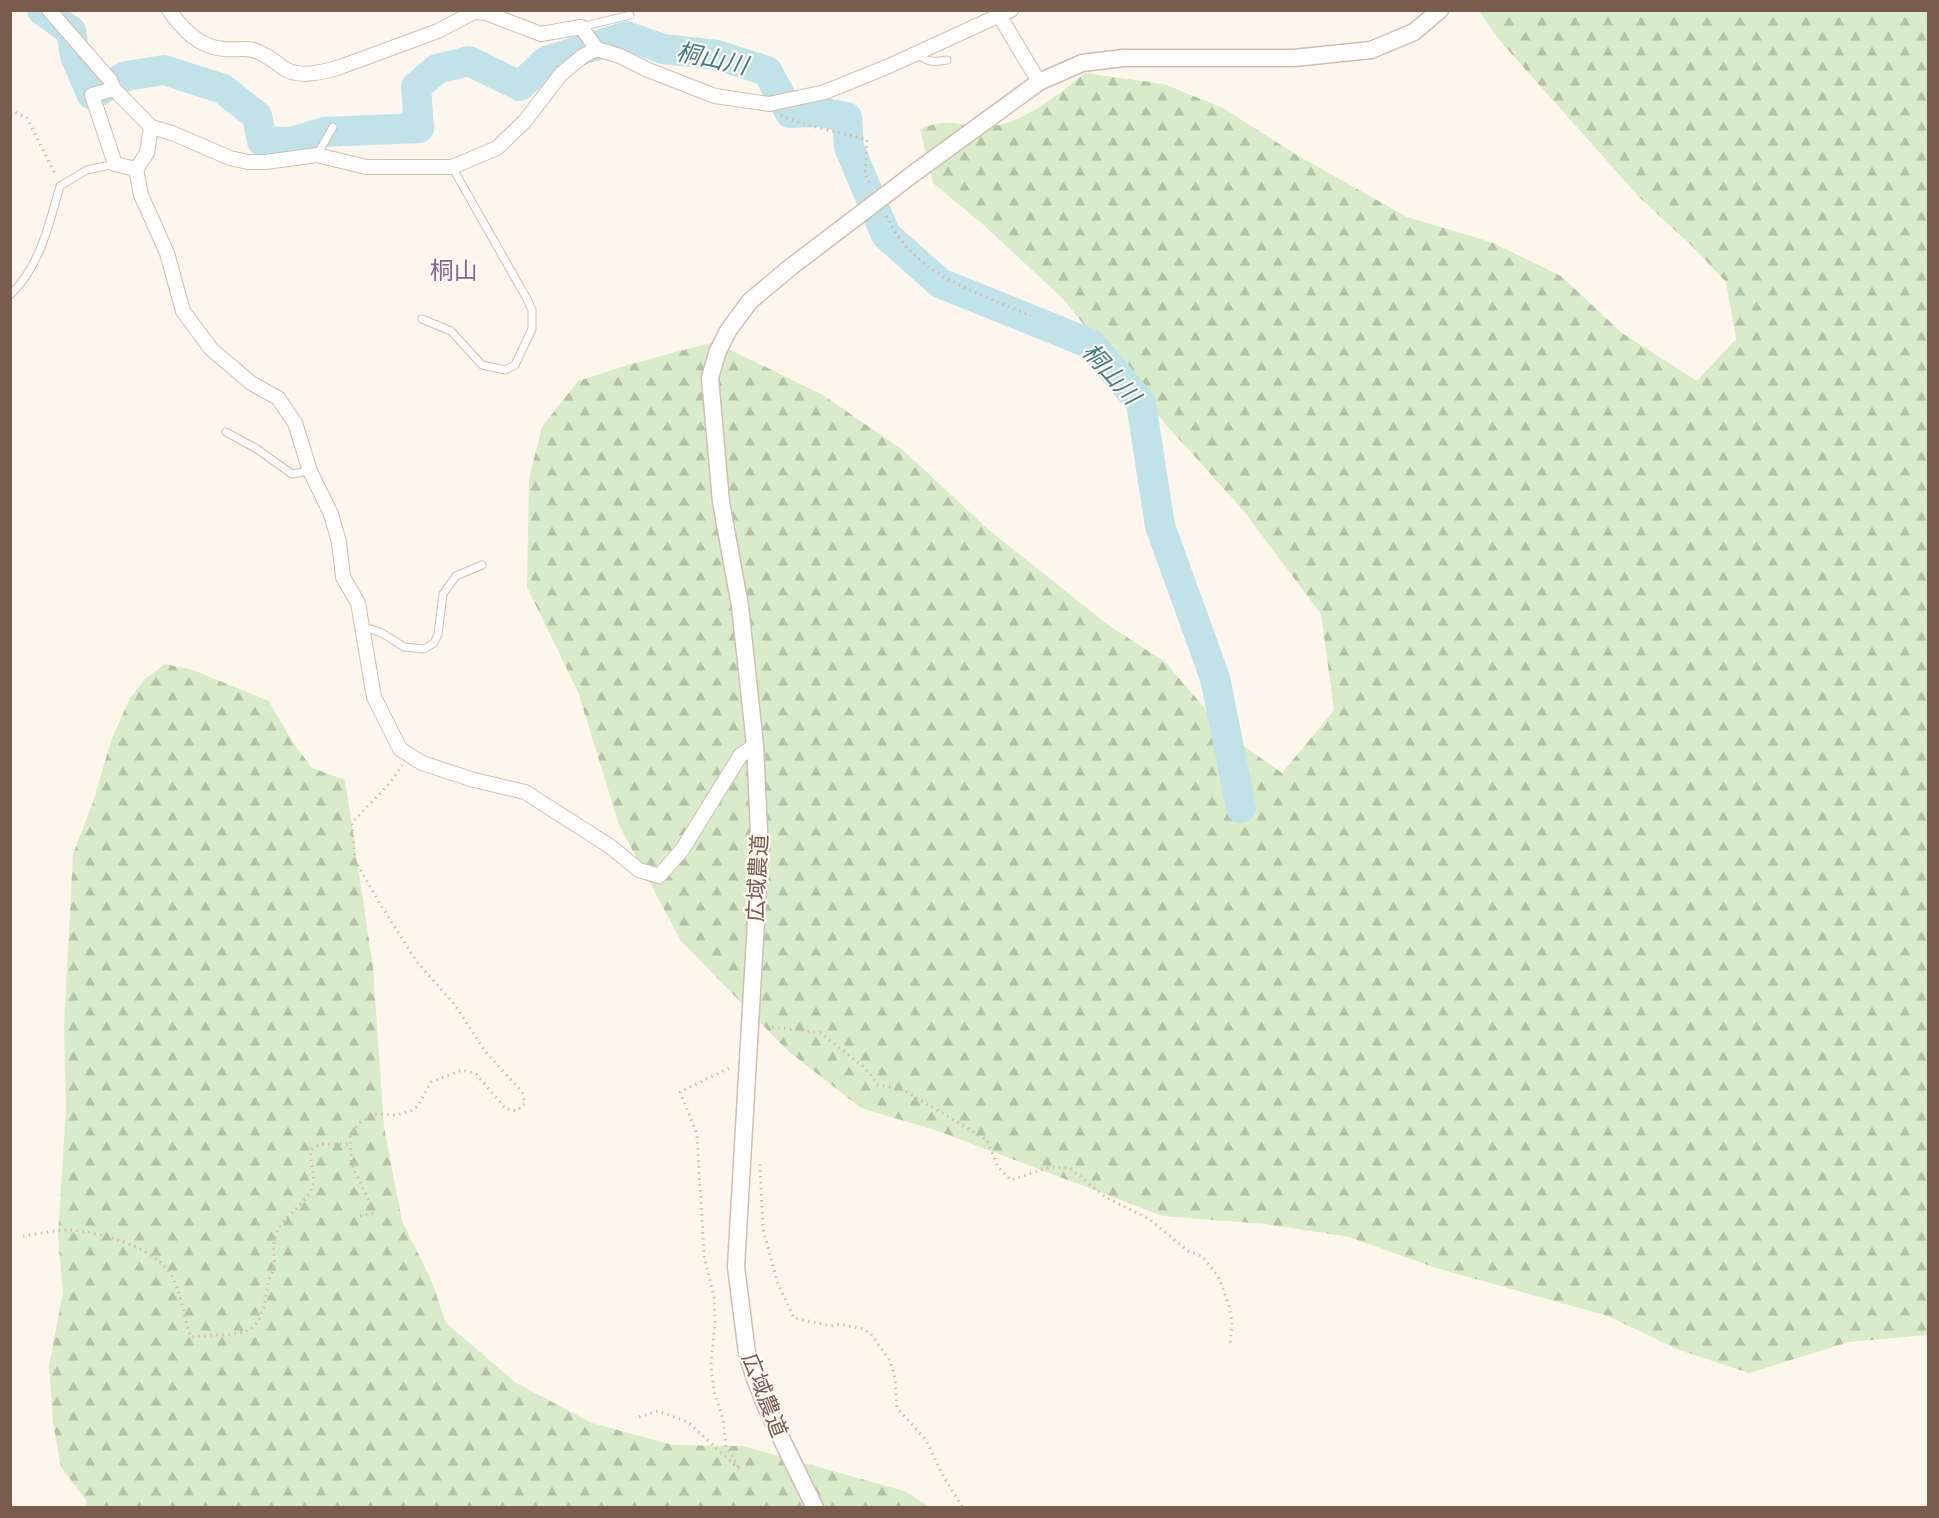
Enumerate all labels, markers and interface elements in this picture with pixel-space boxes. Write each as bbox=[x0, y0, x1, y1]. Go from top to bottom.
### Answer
water label: 桐山川 bbox=[674, 36, 753, 80]
district label: 桐山 bbox=[430, 255, 478, 284]
water label: 桐山川 bbox=[1077, 337, 1149, 412]
street label: 広域農道 bbox=[741, 833, 772, 923]
street label: 広域農道 bbox=[737, 1349, 794, 1441]

